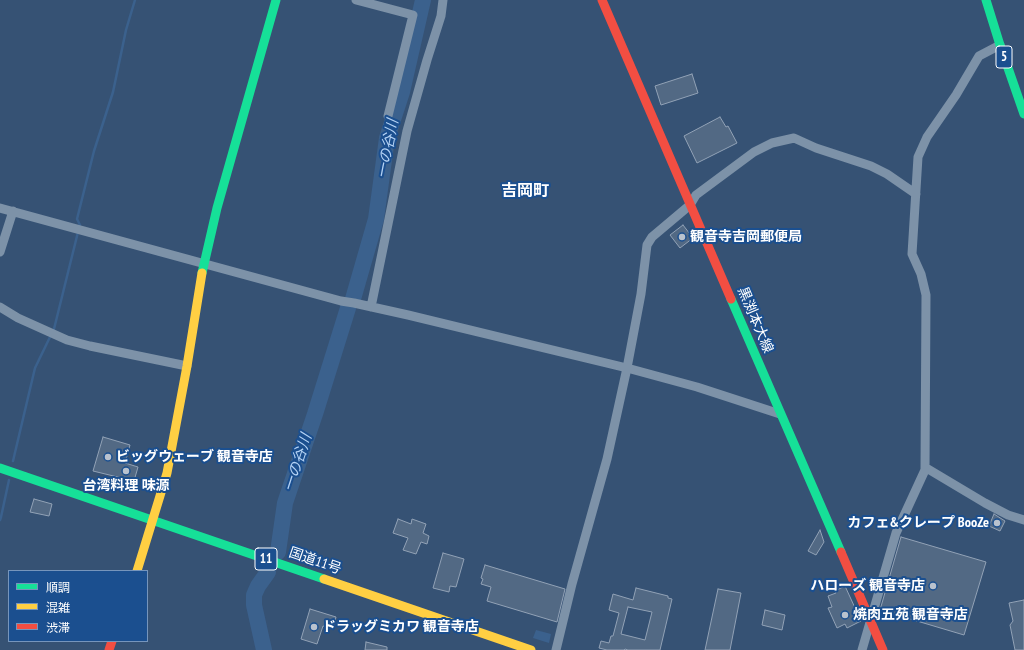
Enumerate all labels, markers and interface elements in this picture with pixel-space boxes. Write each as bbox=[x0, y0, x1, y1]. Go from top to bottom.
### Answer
road number: 5 bbox=[996, 46, 1012, 68]
water label: 一の谷川 bbox=[373, 118, 403, 180]
district label: 吉岡町 bbox=[501, 181, 549, 201]
place label: 観音寺吉岡郵便局 bbox=[690, 229, 802, 245]
marker: 観音寺吉岡郵便局 bbox=[677, 232, 687, 242]
street label: 黒渕本大線 bbox=[734, 285, 776, 355]
water label: 一の谷川 bbox=[280, 432, 316, 494]
place label: ビッグウェーブ 観音寺店 bbox=[116, 449, 273, 465]
marker: ビッグウェーブ 観音寺店 bbox=[103, 452, 113, 462]
marker: 台湾料理 味源 bbox=[121, 466, 131, 476]
place label: 台湾料理 味源 bbox=[83, 478, 169, 494]
place label: カフェ&クレープ BooZe bbox=[848, 515, 989, 531]
marker: カフェ&クレープ BooZe bbox=[992, 518, 1002, 528]
street label: 国道11号 bbox=[286, 544, 344, 578]
road number: 11 bbox=[255, 548, 277, 570]
legend bbox=[8, 570, 148, 642]
place label: ハローズ 観音寺店 bbox=[810, 578, 925, 594]
text: 順調 bbox=[46, 580, 70, 595]
marker: ハローズ 観音寺店 bbox=[928, 581, 938, 591]
text: 混雑 bbox=[46, 600, 70, 615]
place label: 焼肉五苑 観音寺店 bbox=[853, 607, 968, 623]
marker: 焼肉五苑 観音寺店 bbox=[840, 610, 850, 620]
place label: ドラッグミカワ 観音寺店 bbox=[322, 619, 479, 635]
text: 渋滞 bbox=[46, 620, 70, 635]
marker: ドラッグミカワ 観音寺店 bbox=[309, 622, 319, 632]

